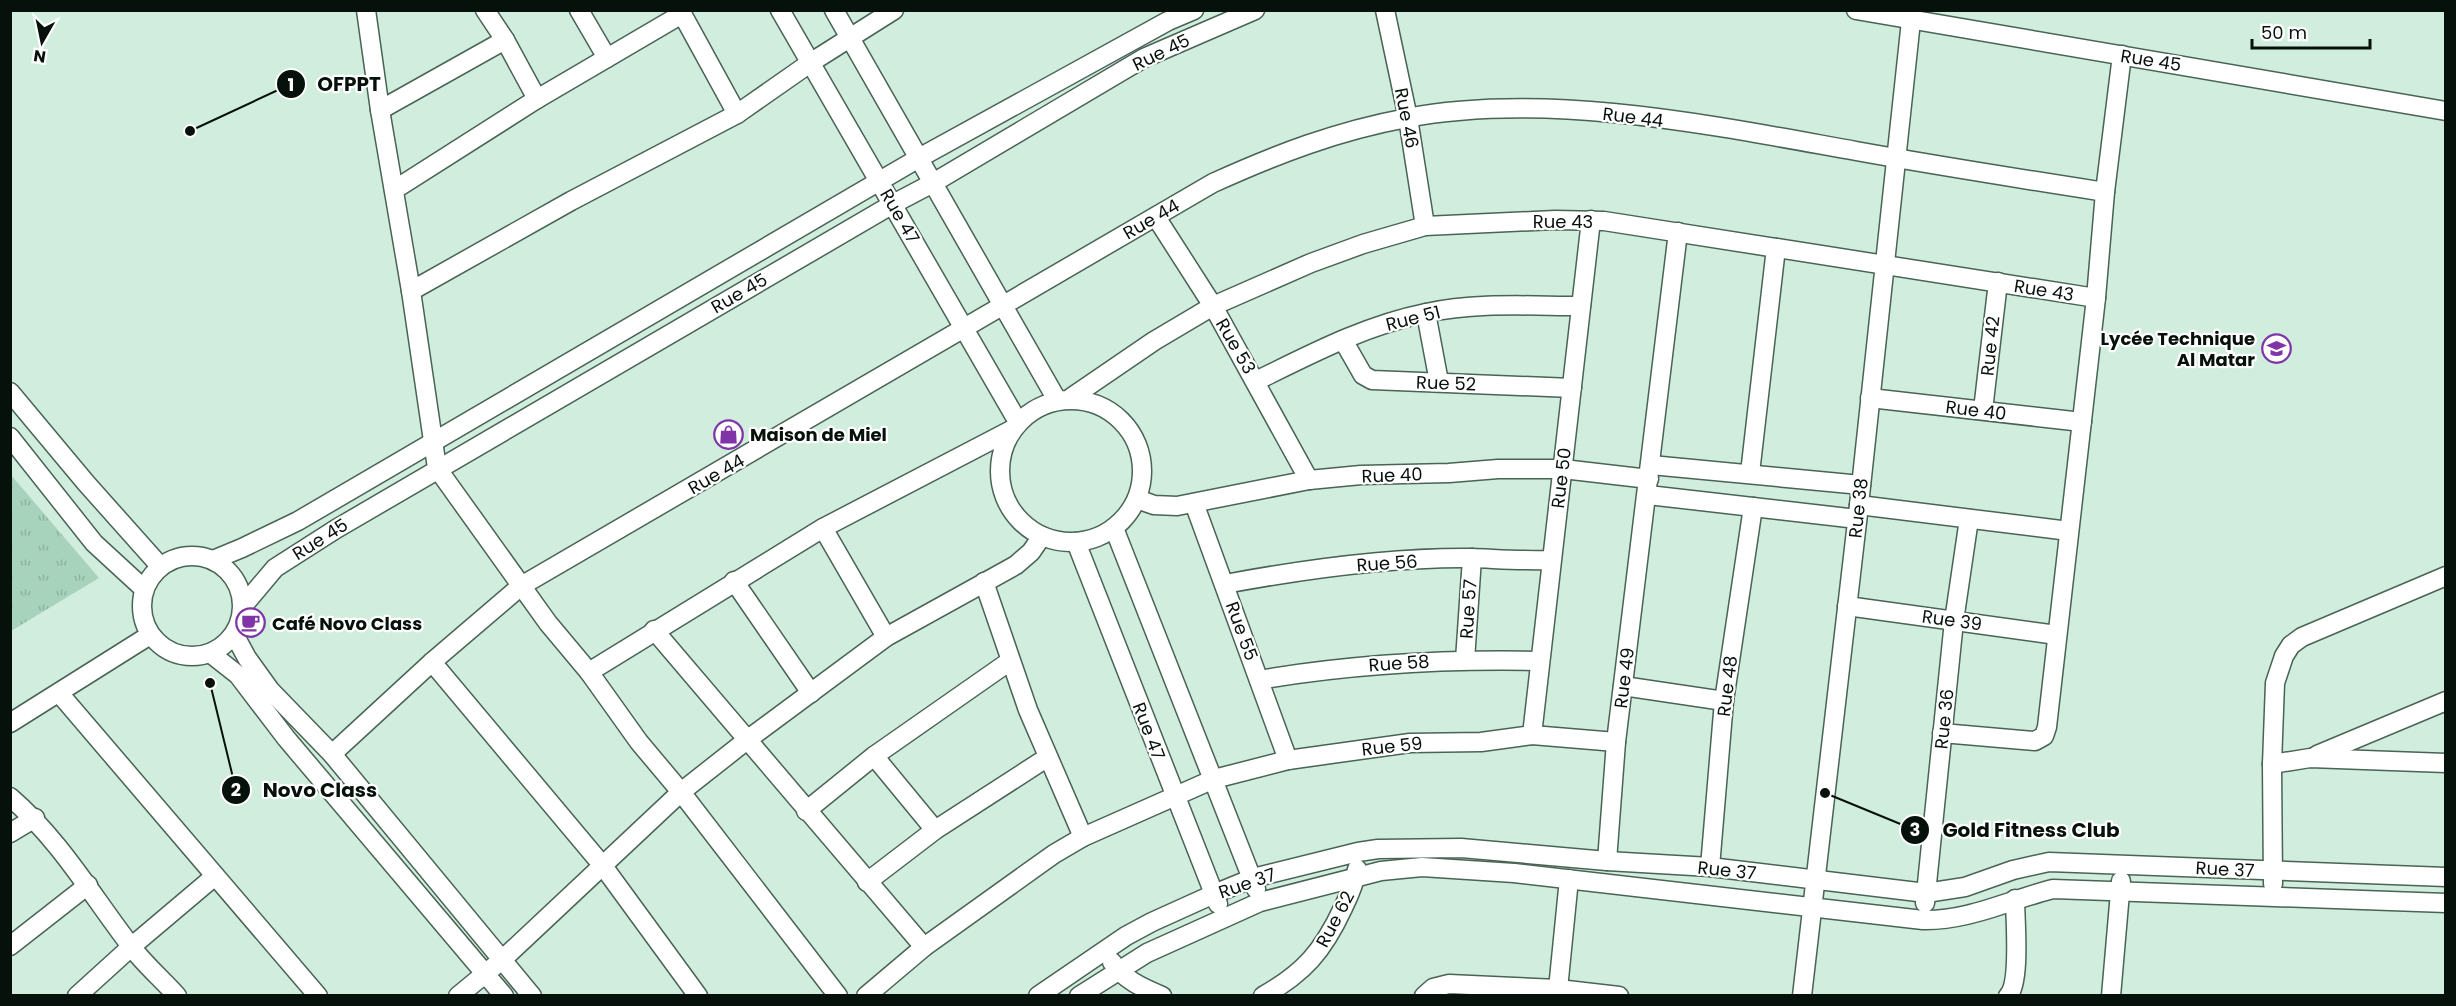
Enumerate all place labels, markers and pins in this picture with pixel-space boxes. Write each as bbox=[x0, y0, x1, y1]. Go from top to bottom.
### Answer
callout: OFPPT bbox=[276, 65, 393, 103]
place label: Lycée Technique Al Matar bbox=[2101, 326, 2255, 372]
school or university icon: Lycée Technique Al Matar bbox=[2260, 332, 2292, 364]
shop icon: Maison de Miel bbox=[713, 418, 745, 450]
place label: Maison de Miel bbox=[750, 422, 887, 447]
cafe icon: Café Novo Class bbox=[235, 607, 267, 639]
place label: Café Novo Class bbox=[272, 611, 422, 636]
callout: Novo Class bbox=[221, 771, 389, 809]
callout: Gold Fitness Club bbox=[1900, 811, 2132, 849]

